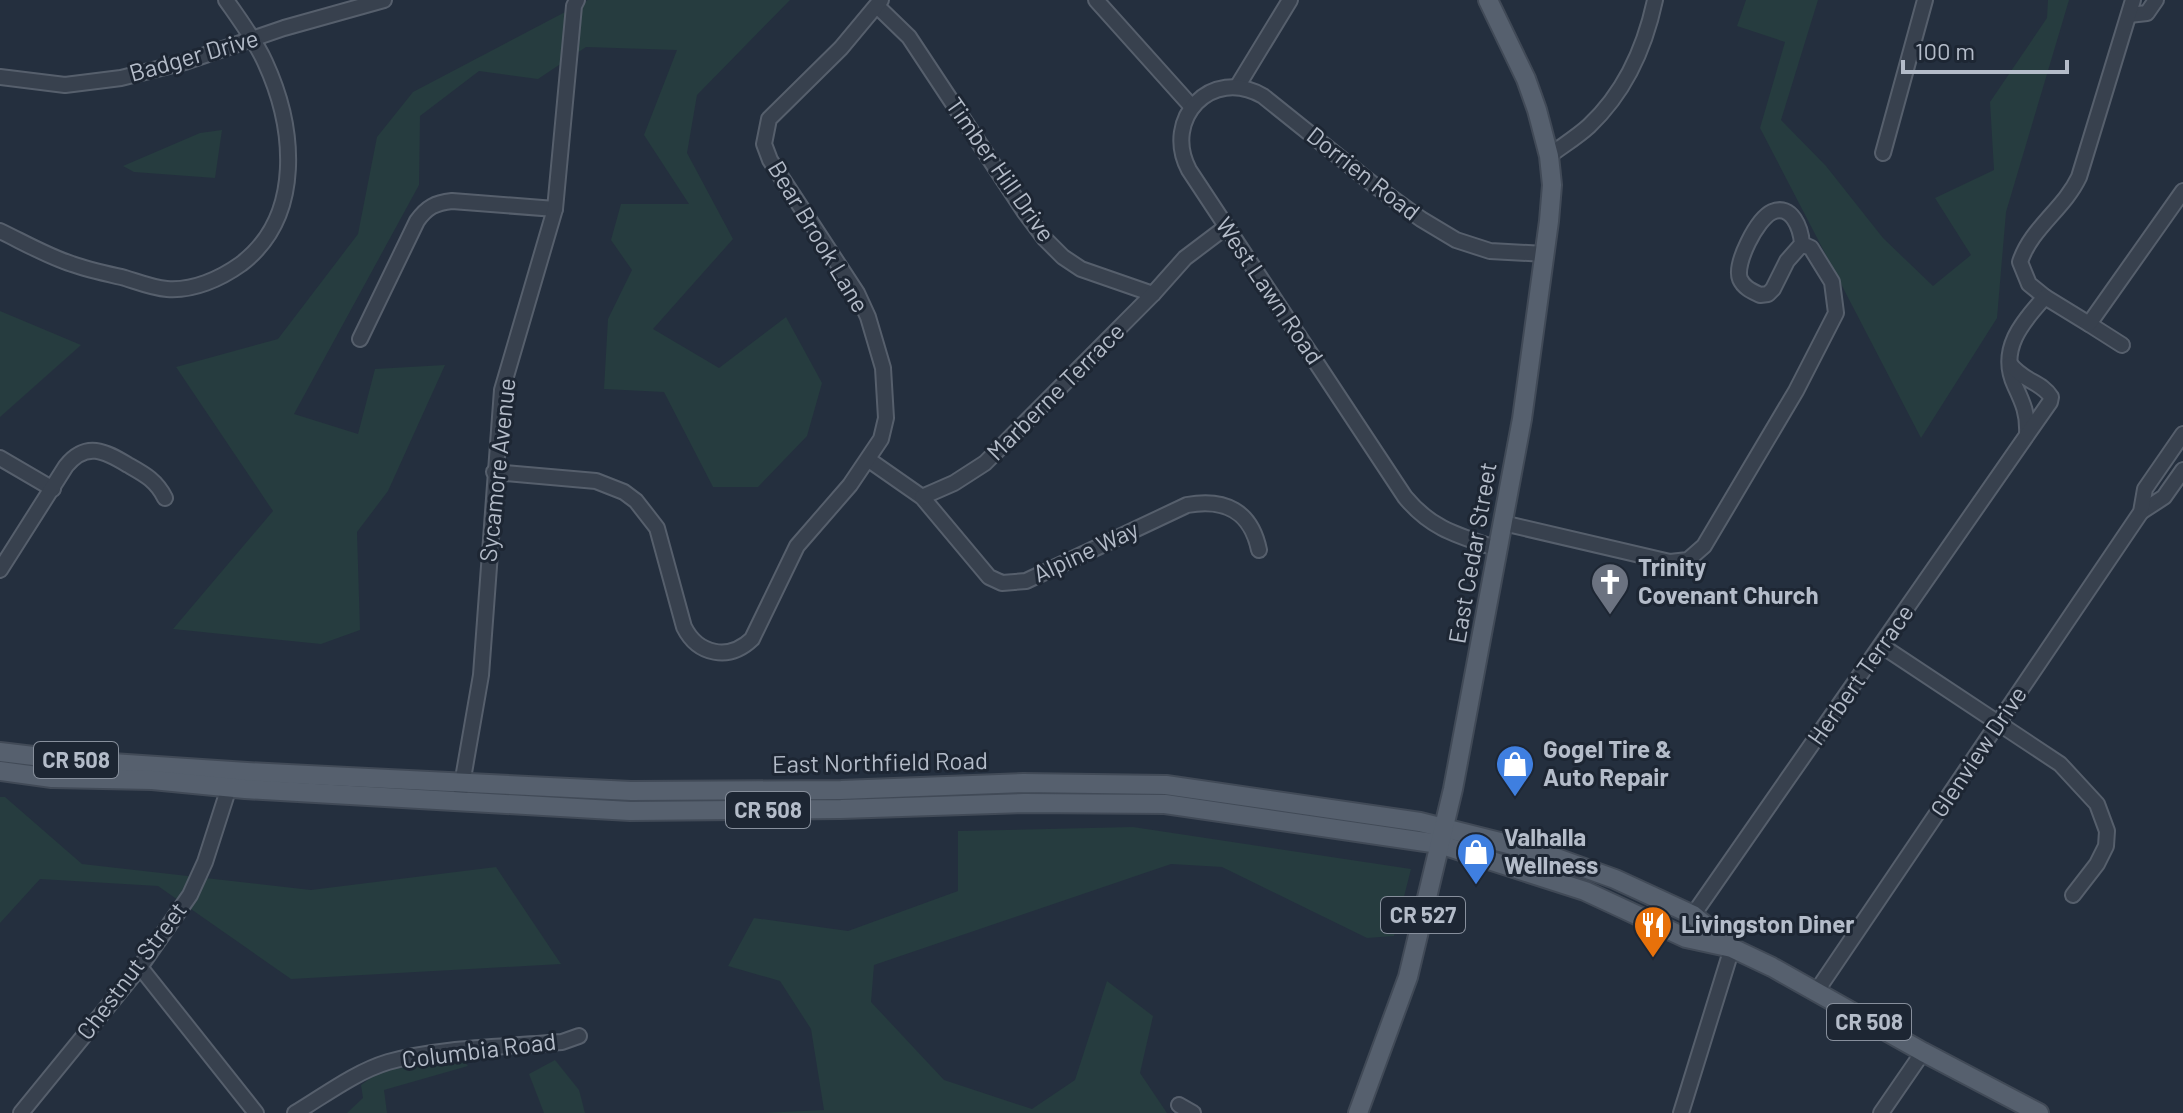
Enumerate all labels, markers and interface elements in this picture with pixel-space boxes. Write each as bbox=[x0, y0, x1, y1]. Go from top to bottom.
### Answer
street label: Badger Drive bbox=[126, 22, 261, 87]
scale bar bbox=[1903, 24, 2067, 74]
text: 100 m bbox=[1915, 36, 1975, 65]
street label: Timber Hill Drive bbox=[941, 91, 1062, 247]
street label: Dorrien Road bbox=[1302, 120, 1426, 226]
street label: Bear Brook Lane bbox=[763, 155, 876, 317]
street label: West Lawn Road bbox=[1210, 211, 1330, 369]
street label: Marberne Terrace bbox=[980, 316, 1130, 466]
street label: Sycamore Avenue bbox=[472, 377, 521, 563]
street label: East Cedar Street bbox=[1441, 460, 1502, 646]
street label: Alpine Way bbox=[1028, 514, 1143, 588]
place label: Trinity Covenant Church bbox=[1638, 552, 1819, 609]
church icon: Trinity Covenant Church bbox=[1589, 561, 1631, 616]
street label: Herbert Terrace bbox=[1801, 598, 1919, 750]
street label: Glenview Drive bbox=[1923, 680, 2032, 822]
place label: Gogel Tire & Auto Repair bbox=[1543, 734, 1672, 791]
road number: CR 508 bbox=[34, 742, 118, 778]
shop icon: Gogel Tire & Auto Repair bbox=[1494, 743, 1536, 798]
street label: East Northfield Road bbox=[772, 745, 988, 778]
road number: CR 508 bbox=[726, 792, 810, 828]
place label: Valhalla Wellness bbox=[1504, 822, 1598, 879]
shop icon: Valhalla Wellness bbox=[1455, 831, 1497, 886]
street label: Chestnut Street bbox=[70, 895, 192, 1045]
road number: CR 527 bbox=[1381, 897, 1465, 933]
restaurant icon: Livingston Diner bbox=[1632, 904, 1674, 959]
place label: Livingston Diner bbox=[1681, 909, 1854, 938]
road number: CR 508 bbox=[1827, 1004, 1911, 1040]
street label: Columbia Road bbox=[400, 1026, 558, 1073]

